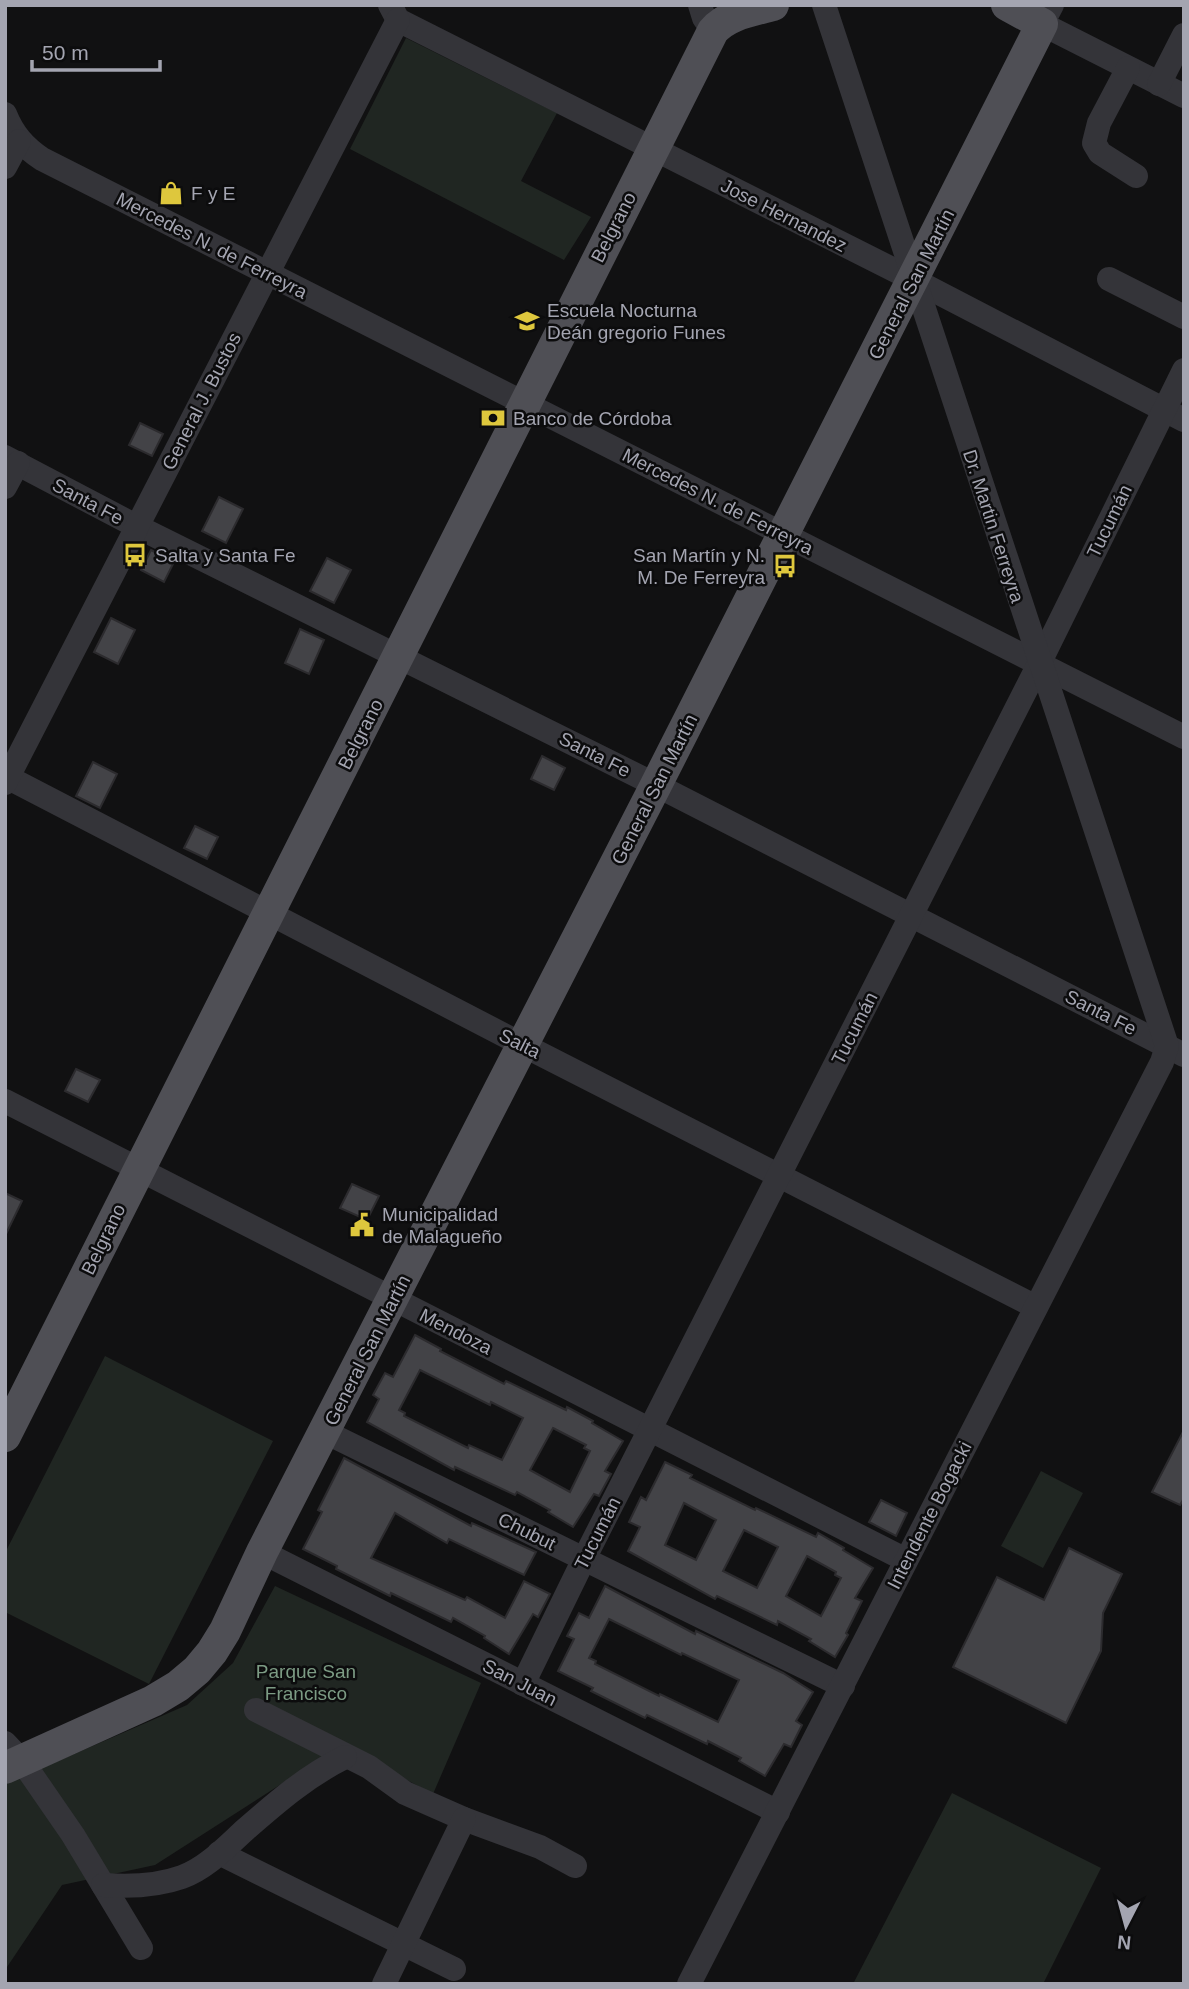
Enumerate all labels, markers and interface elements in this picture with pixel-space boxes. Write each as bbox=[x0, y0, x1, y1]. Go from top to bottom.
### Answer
scale bar bbox=[32, 28, 159, 72]
text: 50 m bbox=[42, 41, 89, 64]
street label: Jose Hernandez bbox=[717, 175, 850, 256]
shop icon: F y E bbox=[157, 179, 185, 207]
place label: F y E bbox=[191, 183, 235, 204]
street label: Mercedes N. de Ferreyra bbox=[113, 188, 311, 303]
street label: Belgrano bbox=[587, 189, 640, 266]
street label: General San Martín bbox=[864, 206, 958, 363]
place label: Escuela Nocturna Deán gregorio Funes bbox=[547, 300, 726, 343]
school or university icon: Escuela Nocturna Deán gregorio Funes bbox=[513, 307, 541, 335]
street label: General J. Bustos bbox=[158, 329, 245, 473]
bank icon: Banco de Córdoba bbox=[479, 404, 507, 432]
place label: Banco de Córdoba bbox=[513, 408, 672, 429]
street label: Mercedes N. de Ferreyra bbox=[619, 444, 817, 559]
street label: Dr. Martin Ferreyra bbox=[959, 447, 1028, 606]
street label: Santa Fe bbox=[49, 474, 127, 529]
street label: Tucumán bbox=[1083, 481, 1136, 561]
bus stop icon: Salta y Santa Fe bbox=[121, 541, 149, 569]
place label: Salta y Santa Fe bbox=[155, 545, 295, 566]
place label: San Martín y N. M. De Ferreyra bbox=[633, 545, 765, 588]
bus stop icon: San Martín y N. M. De Ferreyra bbox=[771, 552, 799, 580]
street label: Belgrano bbox=[334, 696, 387, 773]
street label: General San Martín bbox=[607, 711, 701, 868]
street label: Santa Fe bbox=[556, 728, 634, 781]
street label: Santa Fe bbox=[1062, 986, 1140, 1039]
street label: Tucumán bbox=[827, 988, 882, 1068]
street label: Salta bbox=[496, 1024, 544, 1063]
street label: Belgrano bbox=[77, 1200, 130, 1278]
place label: Municipalidad de Malagueño bbox=[382, 1204, 502, 1247]
public building icon: Municipalidad de Malagueño bbox=[348, 1211, 376, 1239]
street label: General San Martín bbox=[320, 1272, 414, 1429]
street label: Mendoza bbox=[416, 1304, 496, 1359]
street label: Intendente Bogacki bbox=[883, 1438, 976, 1592]
street label: Tucumán bbox=[570, 1493, 625, 1573]
street label: Chubut bbox=[495, 1509, 560, 1555]
street label: San Juan bbox=[479, 1655, 560, 1710]
park label: Parque San Francisco bbox=[256, 1661, 356, 1704]
north arrow bbox=[1091, 1891, 1161, 1961]
text: N bbox=[1116, 1931, 1132, 1954]

